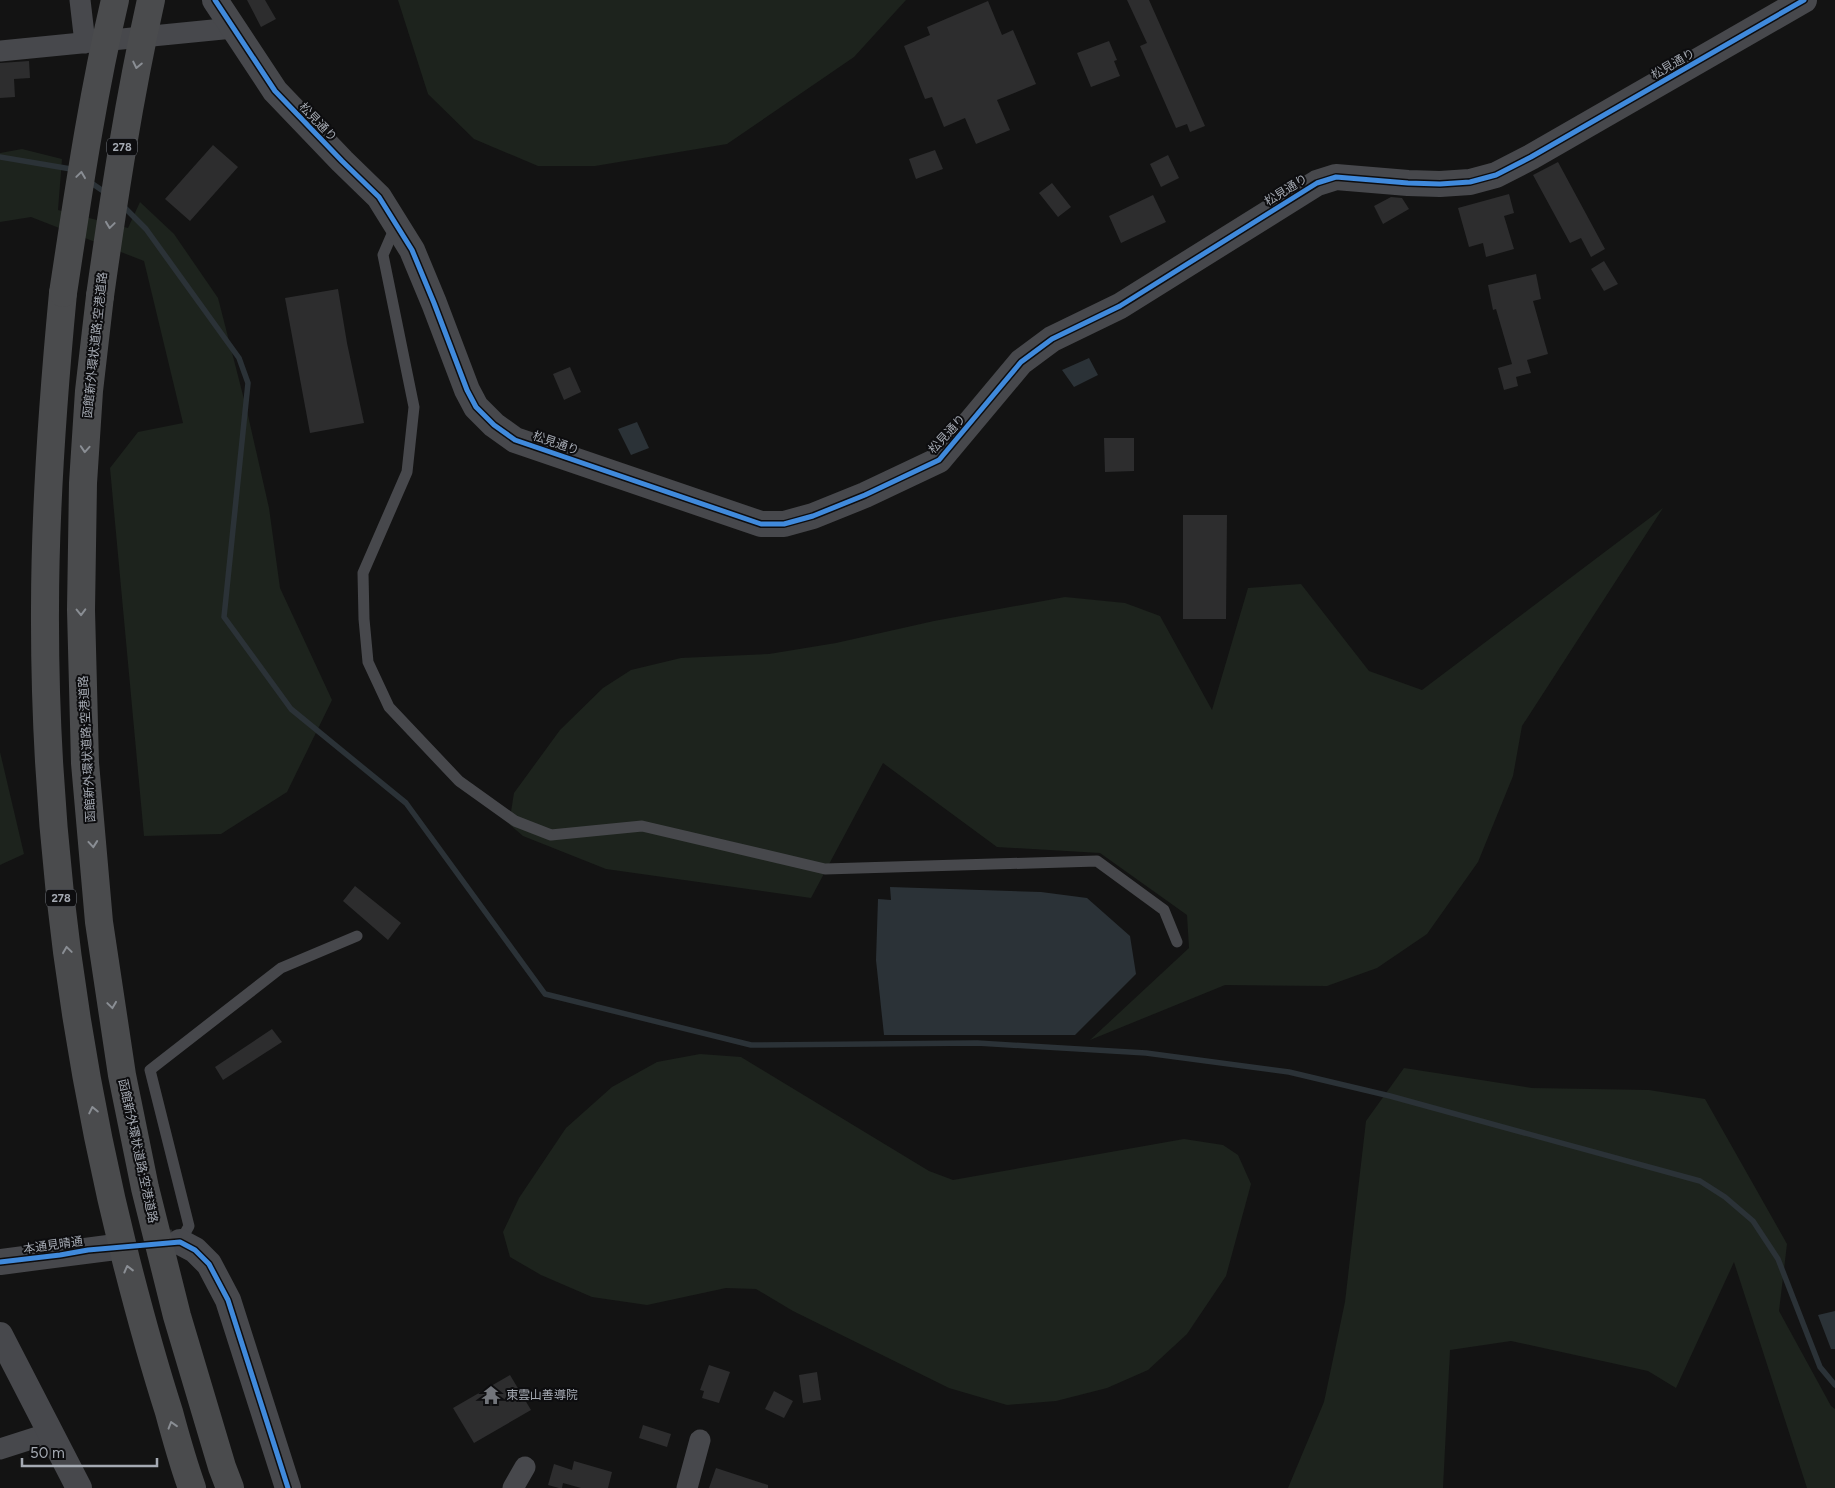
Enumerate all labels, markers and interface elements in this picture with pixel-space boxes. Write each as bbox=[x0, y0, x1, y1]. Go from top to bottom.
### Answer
street label: 松見通り bbox=[1649, 46, 1697, 82]
one-way arrow bbox=[132, 60, 142, 69]
street label: 松見通り bbox=[296, 100, 340, 144]
road number: 278 bbox=[107, 138, 137, 156]
one-way arrow bbox=[75, 171, 85, 180]
street label: 松見通り bbox=[1262, 171, 1310, 209]
one-way arrow bbox=[105, 221, 116, 229]
street label: 函館新外環状道路;空港道路 bbox=[80, 271, 110, 419]
street label: 松見通り bbox=[926, 412, 968, 456]
street label: 松見通り bbox=[531, 429, 581, 457]
one-way arrow bbox=[80, 446, 91, 454]
one-way arrow bbox=[76, 608, 86, 616]
street label: 函館新外環状道路;空港道路 bbox=[76, 675, 98, 823]
one-way arrow bbox=[87, 840, 98, 848]
road number: 278 bbox=[46, 890, 76, 906]
one-way arrow bbox=[63, 945, 73, 954]
one-way arrow bbox=[106, 1001, 116, 1010]
street label: 函館新外環状道路;空港道路 bbox=[116, 1078, 160, 1224]
one-way arrow bbox=[88, 1106, 98, 1114]
street label: 本通見晴通 bbox=[22, 1234, 84, 1256]
one-way arrow bbox=[123, 1264, 134, 1273]
temple icon: 東雲山善導院 bbox=[480, 1384, 502, 1406]
place label: 東雲山善導院 bbox=[506, 1388, 578, 1402]
one-way arrow bbox=[168, 1421, 178, 1429]
scale bar bbox=[22, 1436, 158, 1468]
text: 50 m bbox=[30, 1444, 65, 1462]

